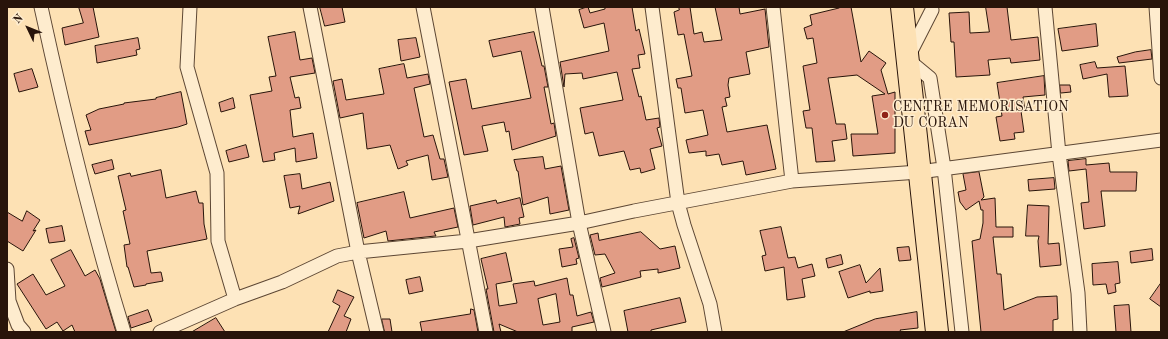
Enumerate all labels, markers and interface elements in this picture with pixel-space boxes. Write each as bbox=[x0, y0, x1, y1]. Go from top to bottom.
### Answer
north arrow bbox=[8, 8, 48, 48]
text: N bbox=[12, 13, 26, 26]
place label: CENTRE MEMORISATION DU CORAN bbox=[893, 99, 1069, 132]
marker: CENTRE MEMORISATION DU CORAN bbox=[880, 110, 890, 120]

